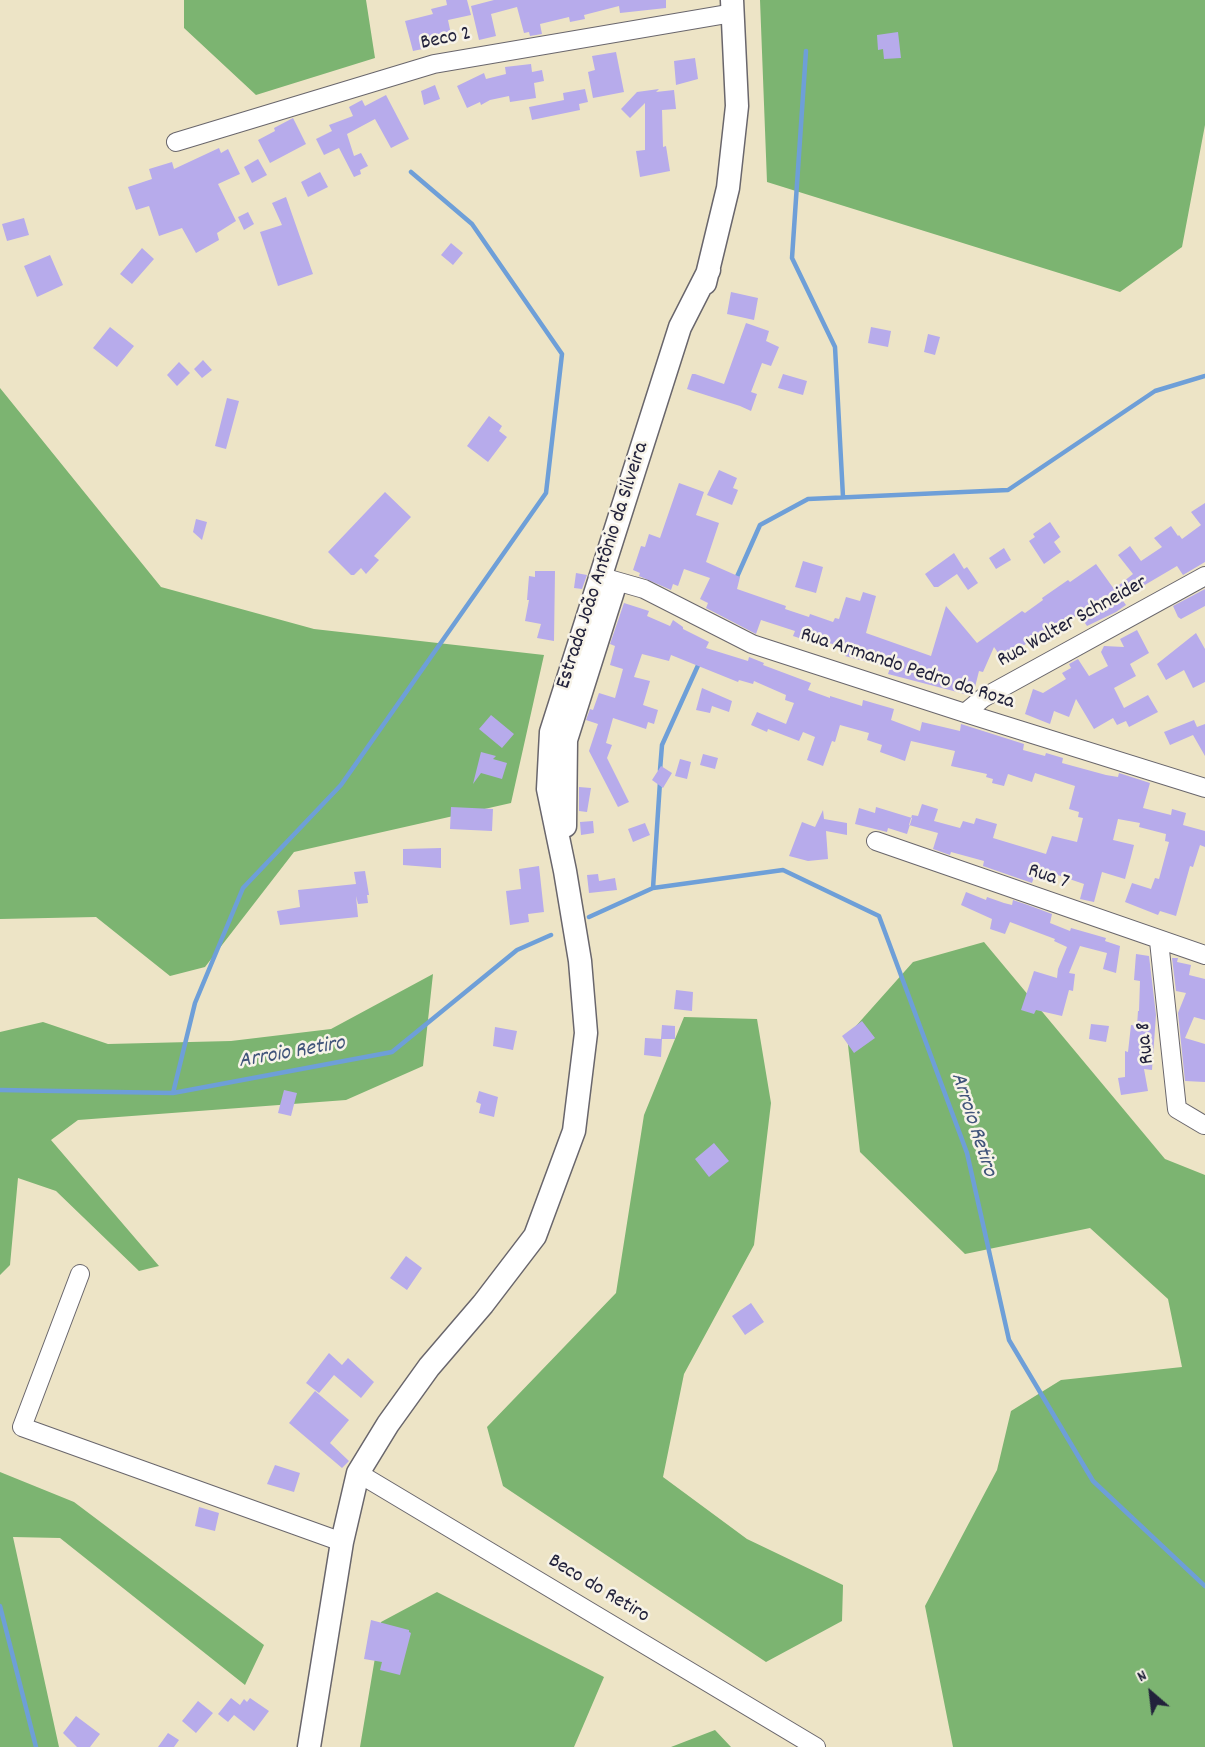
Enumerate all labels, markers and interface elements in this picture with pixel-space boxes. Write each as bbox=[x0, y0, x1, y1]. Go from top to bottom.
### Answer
street label: Beco 2 bbox=[418, 22, 474, 58]
street label: Estrada João Antônio da Silveira bbox=[552, 439, 656, 693]
street label: Rua Walter Schneider bbox=[994, 571, 1152, 675]
street label: Rua Armando Pedro da Roza bbox=[797, 623, 1017, 717]
street label: Rua 7 bbox=[1024, 859, 1072, 897]
street label: Rua 8 bbox=[1132, 1021, 1162, 1065]
water label: Arroio Retiro bbox=[237, 1032, 347, 1076]
water label: Arroio Retiro bbox=[943, 1070, 1001, 1180]
street label: Beco do Retiro bbox=[543, 1550, 653, 1630]
north arrow bbox=[1121, 1663, 1181, 1723]
text: N bbox=[1133, 1665, 1151, 1689]

